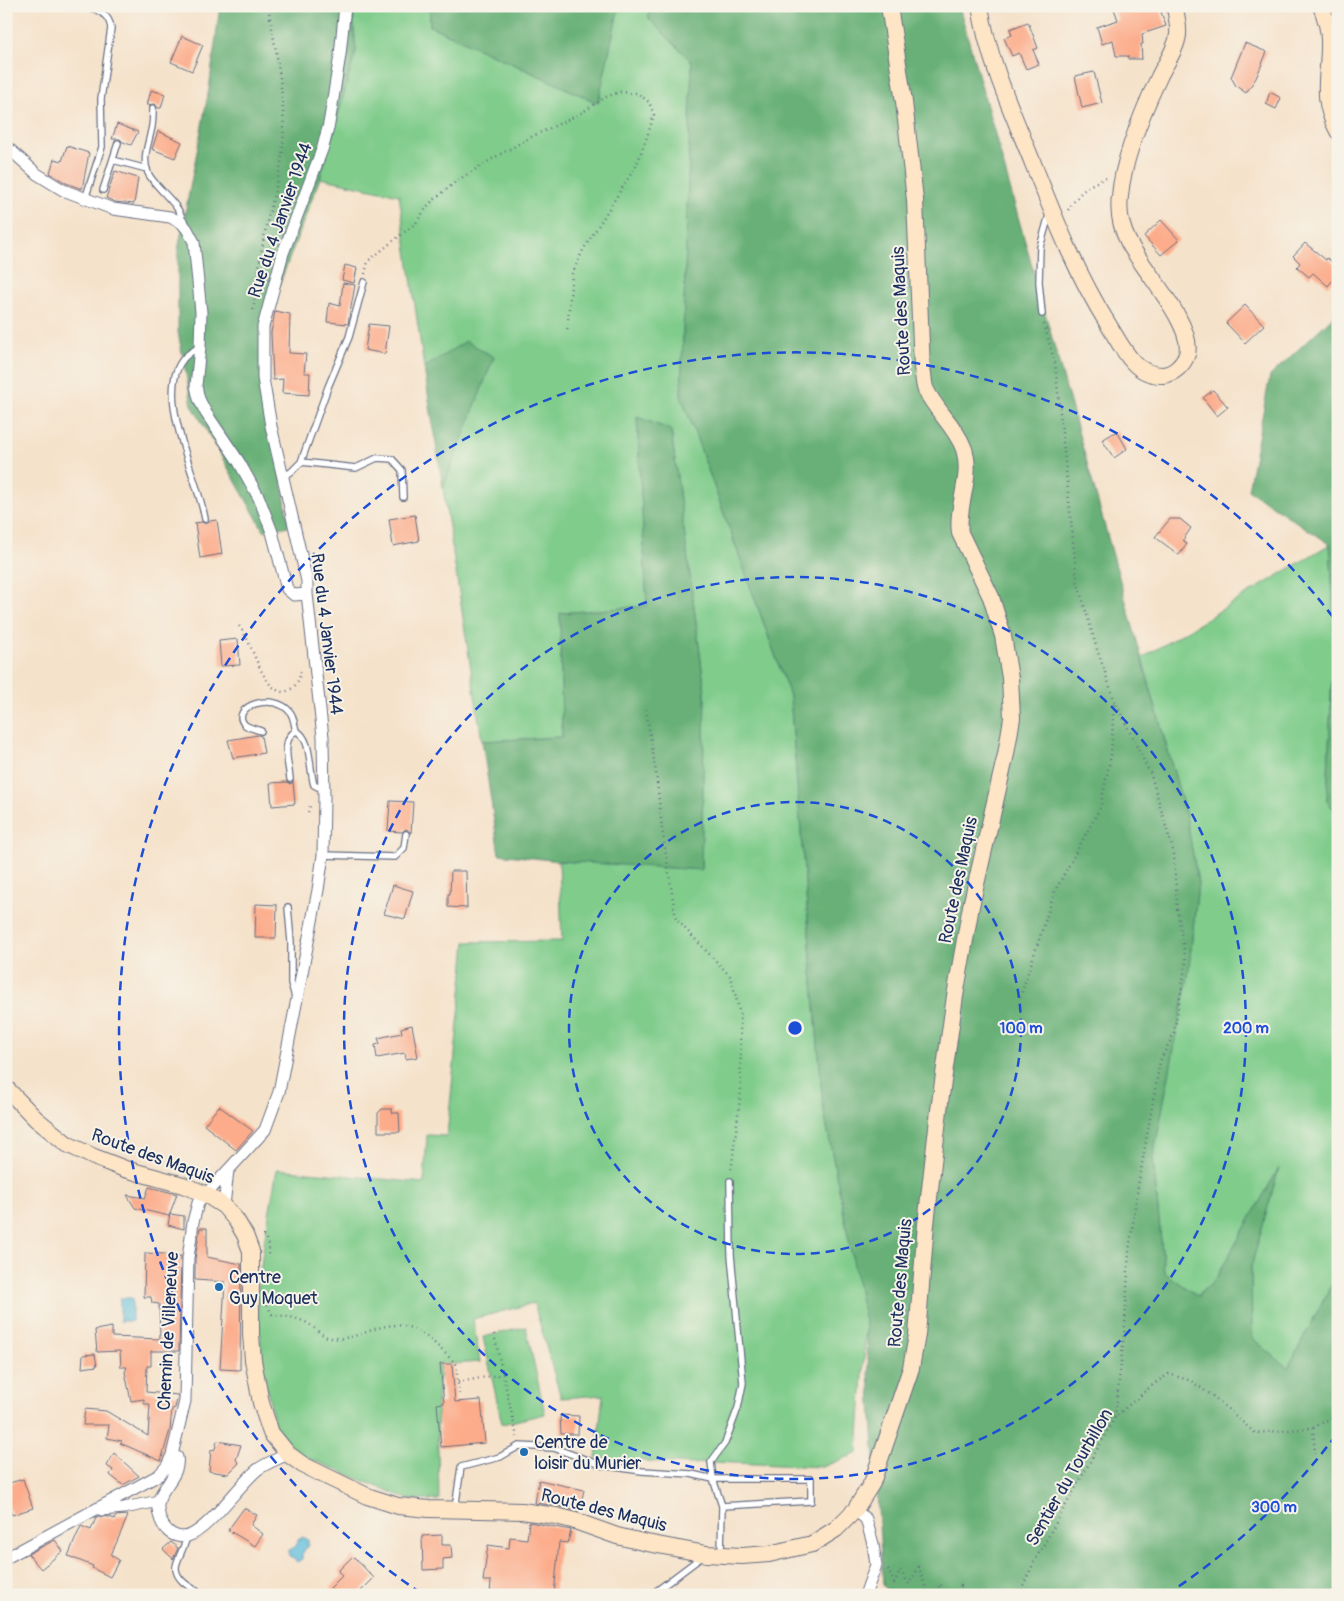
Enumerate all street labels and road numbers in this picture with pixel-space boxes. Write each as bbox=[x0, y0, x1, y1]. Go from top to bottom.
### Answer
street label: Rue du 4 Janvier 1944 bbox=[243, 139, 318, 301]
street label: Route des Maquis bbox=[887, 246, 916, 376]
street label: Rue du 4 Janvier 1944 bbox=[305, 552, 348, 717]
street label: Route des Maquis bbox=[934, 815, 983, 946]
street label: Route des Maquis bbox=[88, 1124, 217, 1189]
street label: Route des Maquis bbox=[883, 1218, 918, 1348]
street label: Chemin de Villeneuve bbox=[153, 1251, 184, 1411]
street label: Sentier du Tourbillon bbox=[1021, 1404, 1118, 1550]
street label: Route des Maquis bbox=[538, 1484, 669, 1537]

